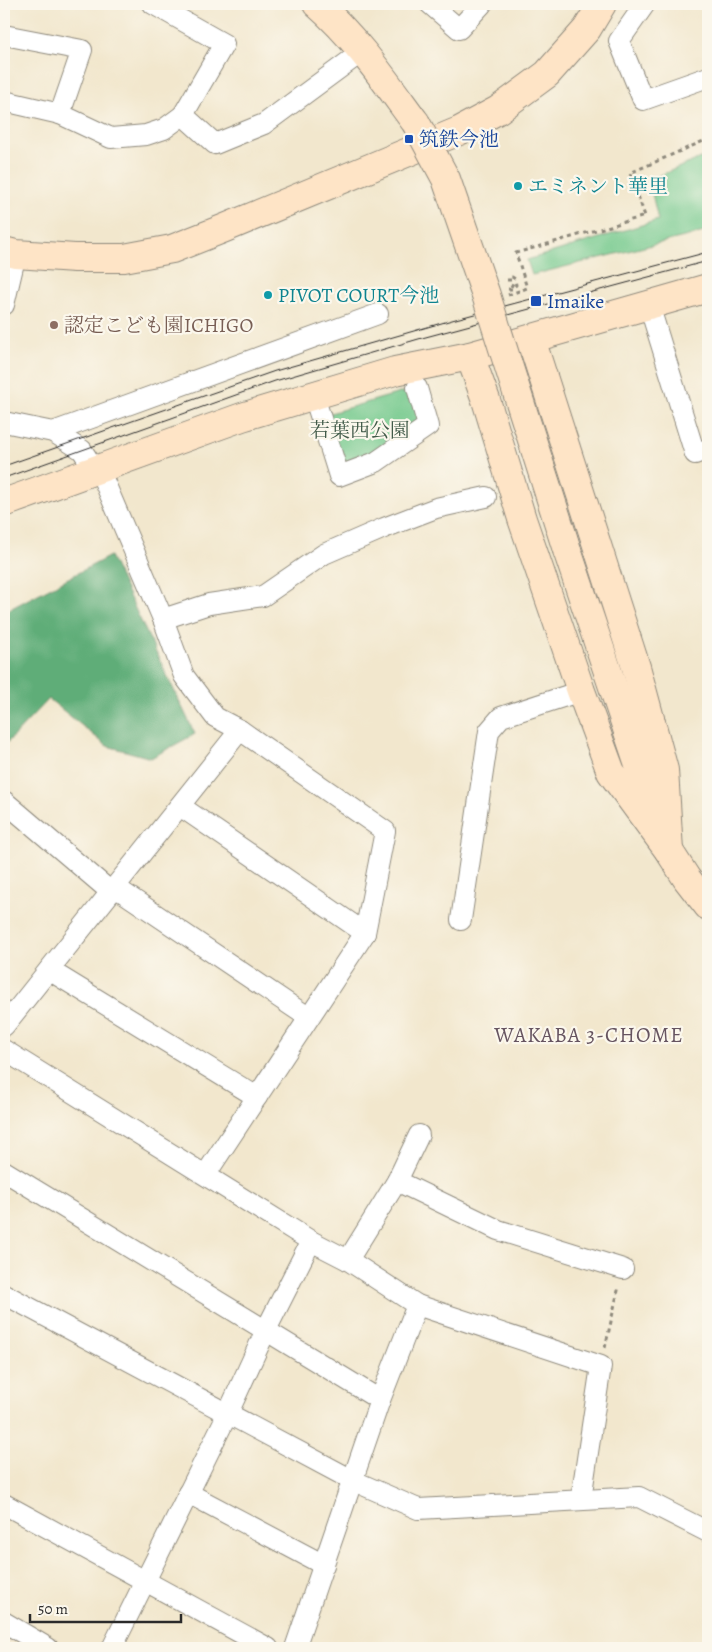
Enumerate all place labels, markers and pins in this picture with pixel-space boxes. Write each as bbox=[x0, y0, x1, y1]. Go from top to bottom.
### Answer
place label: 筑鉄今池 bbox=[419, 126, 499, 153]
marker: 筑鉄今池 bbox=[403, 133, 415, 145]
place label: エミネント華里 bbox=[528, 173, 668, 200]
marker: エミネント華里 bbox=[512, 180, 524, 192]
place label: PIVOT COURT今池 bbox=[278, 282, 439, 309]
place label: Imaike bbox=[547, 288, 604, 315]
marker: PIVOT COURT今池 bbox=[262, 289, 274, 301]
marker: Imaike bbox=[529, 294, 543, 308]
place label: 認定こども園ICHIGO bbox=[64, 312, 253, 339]
marker: 認定こども園ICHIGO bbox=[48, 319, 60, 331]

